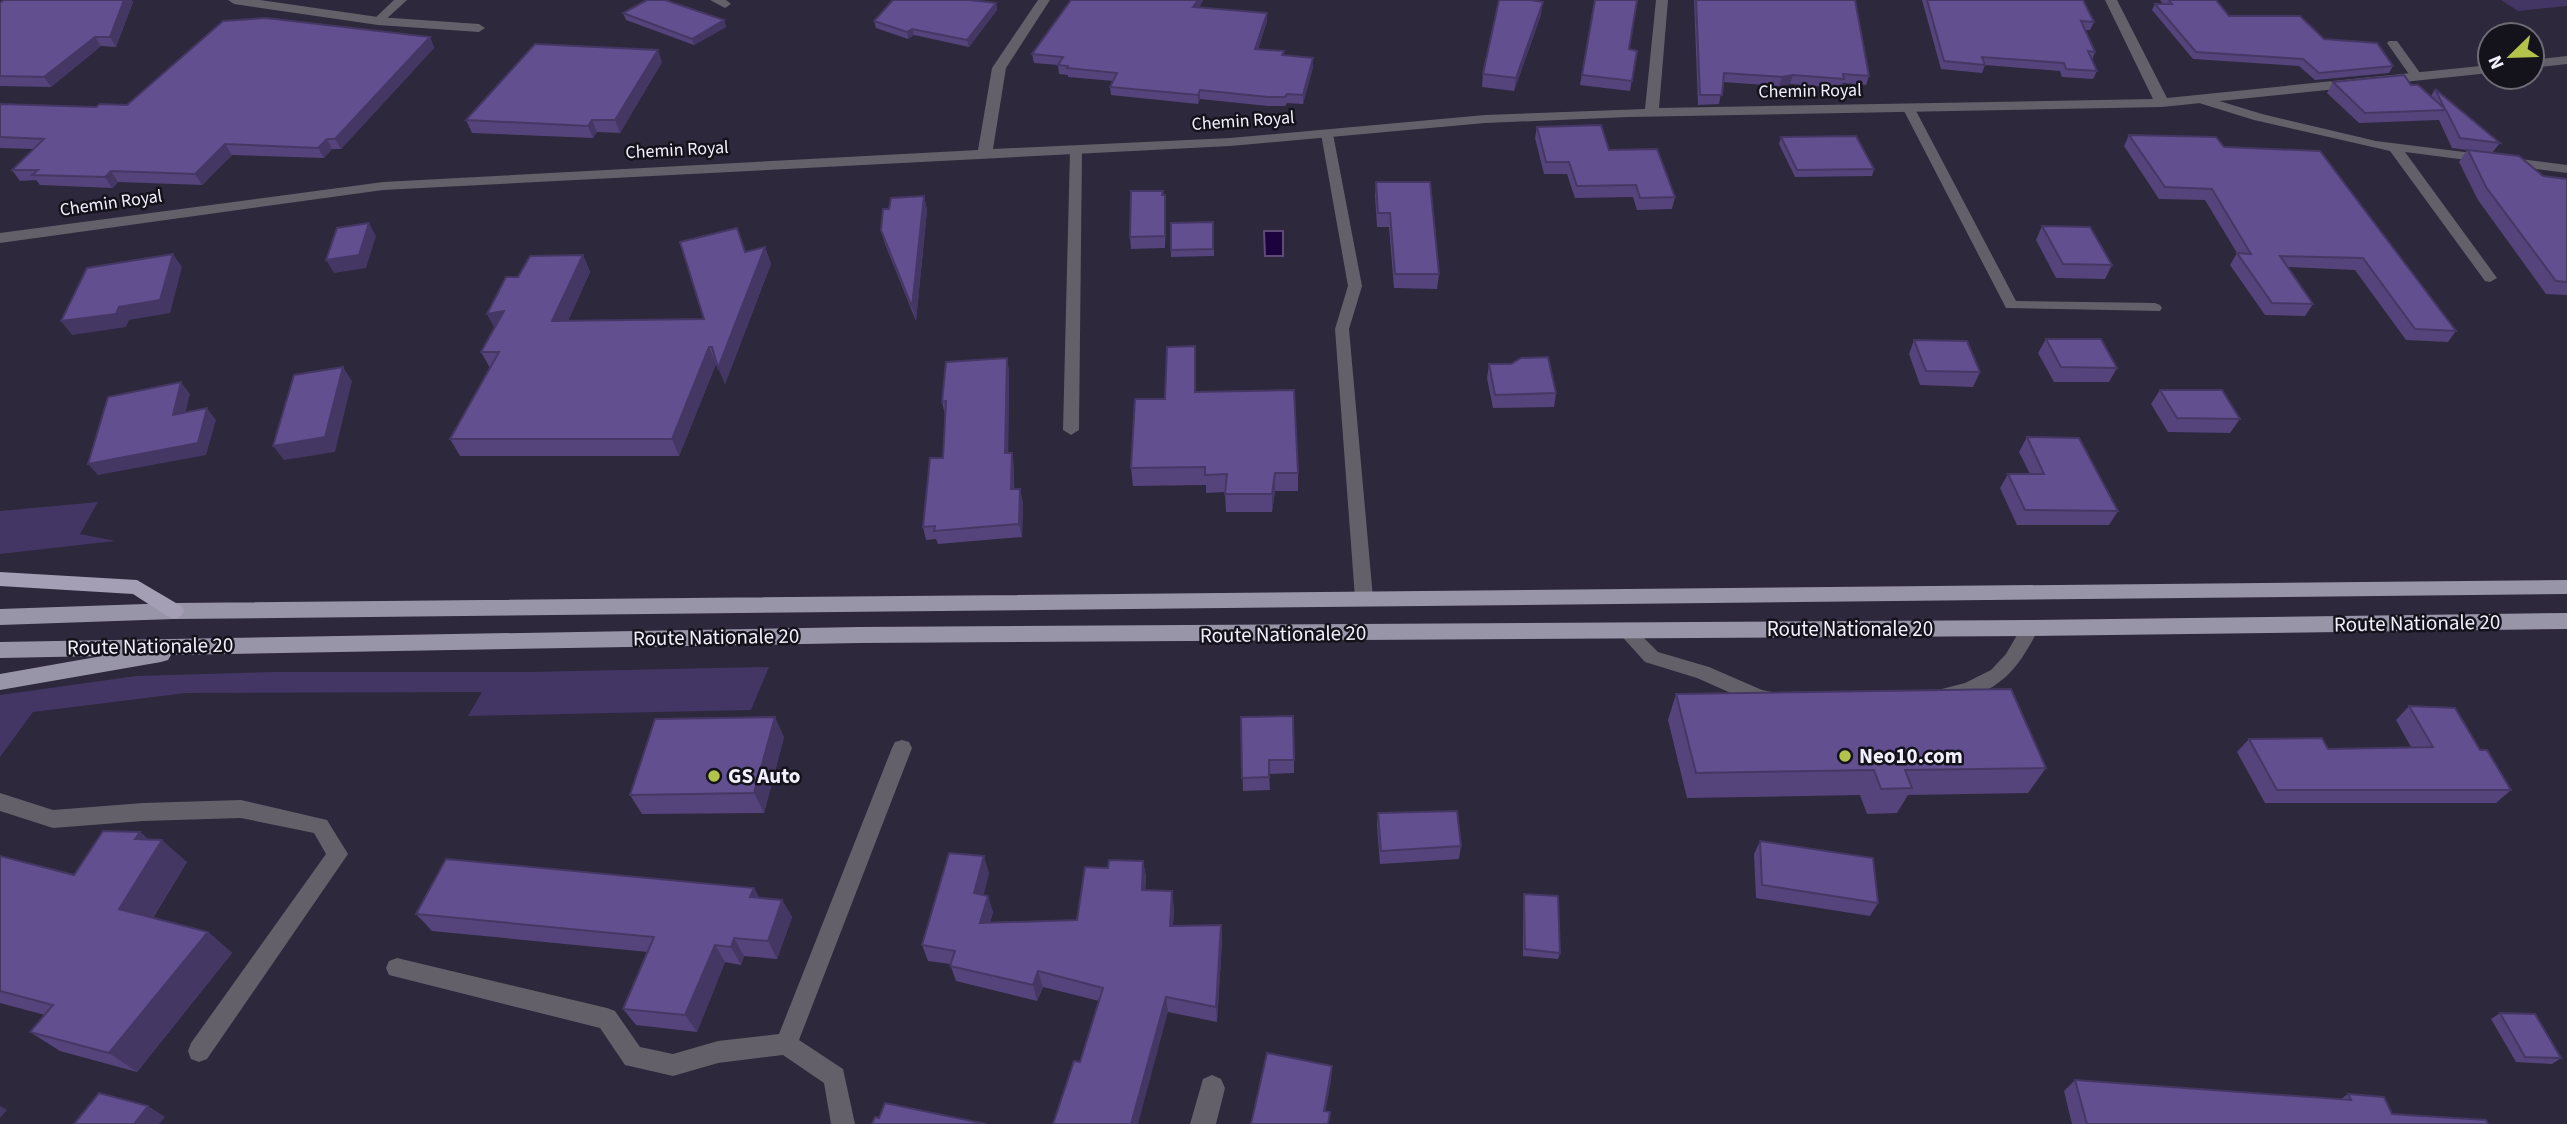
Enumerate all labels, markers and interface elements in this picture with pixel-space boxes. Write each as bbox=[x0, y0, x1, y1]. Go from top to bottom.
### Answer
north arrow bbox=[2476, 21, 2546, 91]
text: N bbox=[2482, 51, 2512, 73]
street label: Chemin Royal bbox=[1758, 78, 1862, 104]
street label: Chemin Royal bbox=[1191, 105, 1295, 137]
street label: Chemin Royal bbox=[625, 135, 729, 165]
street label: Chemin Royal bbox=[58, 183, 164, 223]
street label: Route Nationale 20 bbox=[2334, 607, 2500, 639]
street label: Route Nationale 20 bbox=[1767, 614, 1933, 644]
street label: Route Nationale 20 bbox=[1200, 618, 1366, 650]
street label: Route Nationale 20 bbox=[633, 621, 799, 653]
street label: Route Nationale 20 bbox=[67, 630, 233, 662]
place label: Neo10.com bbox=[1859, 741, 1963, 771]
marker: Neo10.com bbox=[1837, 748, 1853, 764]
place label: GS Auto bbox=[728, 761, 801, 791]
marker: GS Auto bbox=[706, 768, 722, 784]

